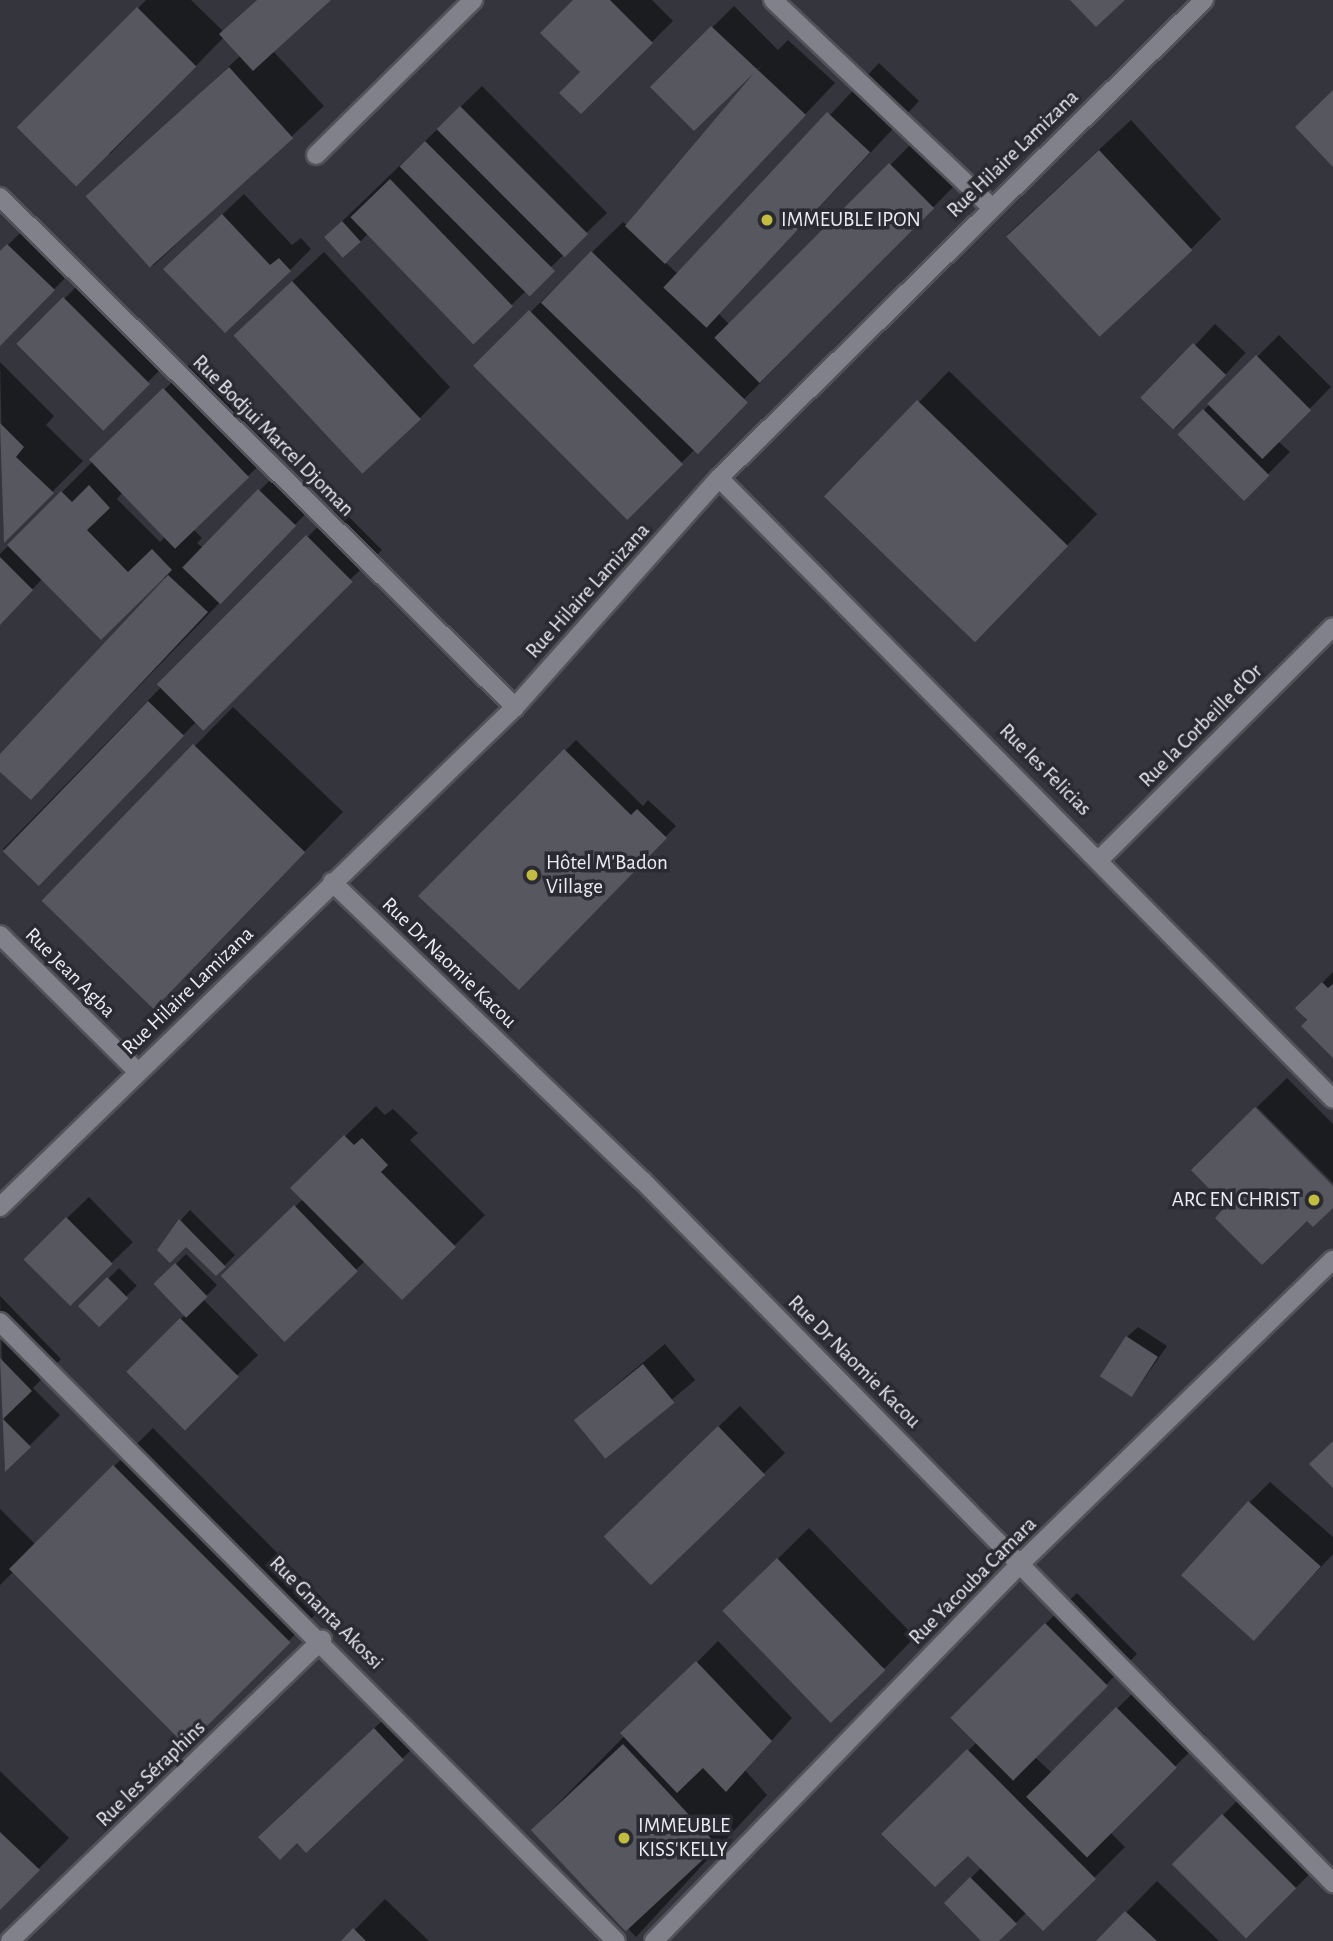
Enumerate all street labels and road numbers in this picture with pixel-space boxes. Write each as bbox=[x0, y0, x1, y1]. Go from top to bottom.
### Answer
street label: Rue Hilaire Lamizana bbox=[942, 85, 1084, 223]
street label: Rue Bodjui Marcel Djoman bbox=[187, 350, 359, 522]
street label: Rue Hilaire Lamizana bbox=[521, 518, 655, 664]
street label: Rue la Corbeille d'Or bbox=[1134, 659, 1268, 793]
street label: Rue les Felicias bbox=[994, 719, 1096, 821]
street label: Rue Dr Naomie Kacou bbox=[376, 892, 522, 1034]
street label: Rue Hilaire Lamizana bbox=[117, 922, 259, 1060]
street label: Rue Jean Agba bbox=[20, 923, 120, 1023]
street label: Rue Dr Naomie Kacou bbox=[782, 1290, 926, 1434]
street label: Rue Yacouba Camara bbox=[904, 1512, 1042, 1650]
street label: Rue Gnanta Akossi bbox=[264, 1551, 388, 1675]
street label: Rue les Séraphins bbox=[91, 1716, 211, 1832]

